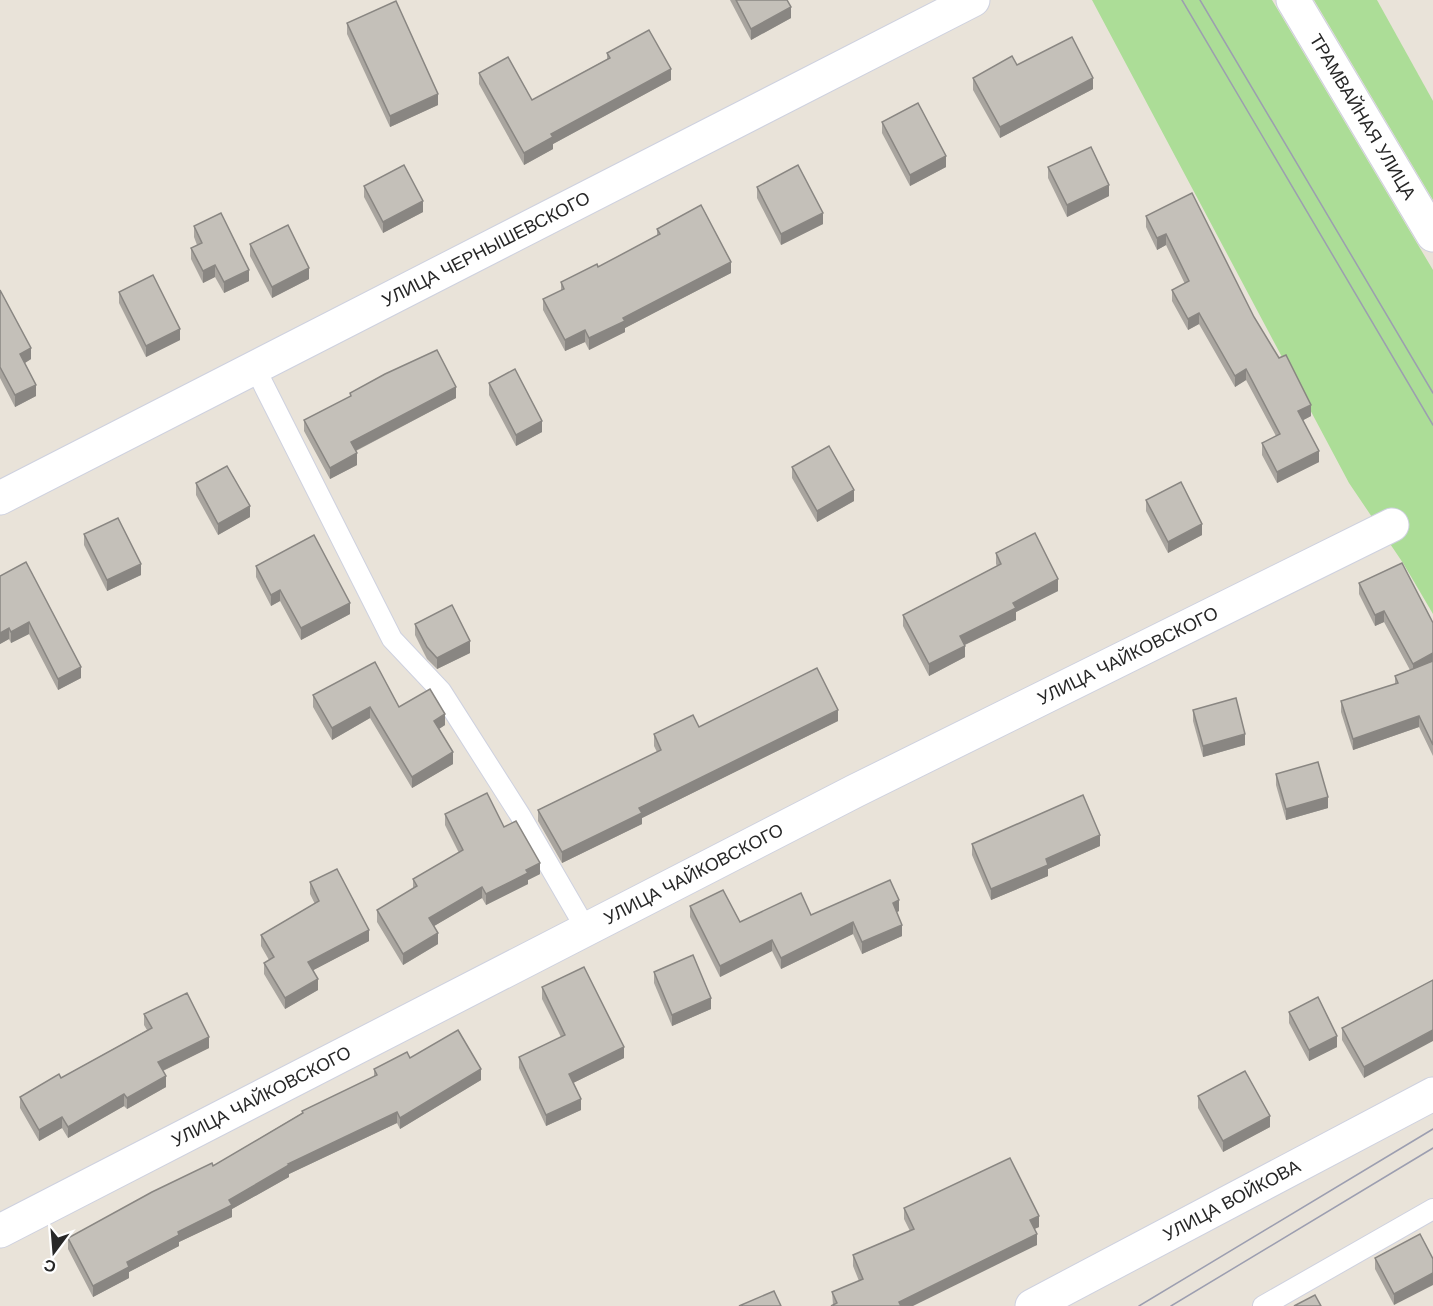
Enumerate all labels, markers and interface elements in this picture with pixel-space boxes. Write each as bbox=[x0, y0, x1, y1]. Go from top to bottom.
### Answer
street label: ТРАМВАЙНАЯ УЛИЦА bbox=[1306, 30, 1420, 203]
street label: УЛИЦА ЧЕРНЫШЕВСКОГО bbox=[379, 188, 593, 311]
street label: УЛИЦА ЧАЙКОВСКОГО bbox=[1034, 603, 1221, 709]
street label: УЛИЦА ЧАЙКОВСКОГО bbox=[601, 820, 786, 928]
street label: УЛИЦА ЧАЙКОВСКОГО bbox=[168, 1042, 354, 1151]
street label: УЛИЦА ВОЙКОВА bbox=[1160, 1156, 1304, 1245]
north arrow bbox=[24, 1222, 84, 1282]
text: С bbox=[42, 1256, 58, 1276]

